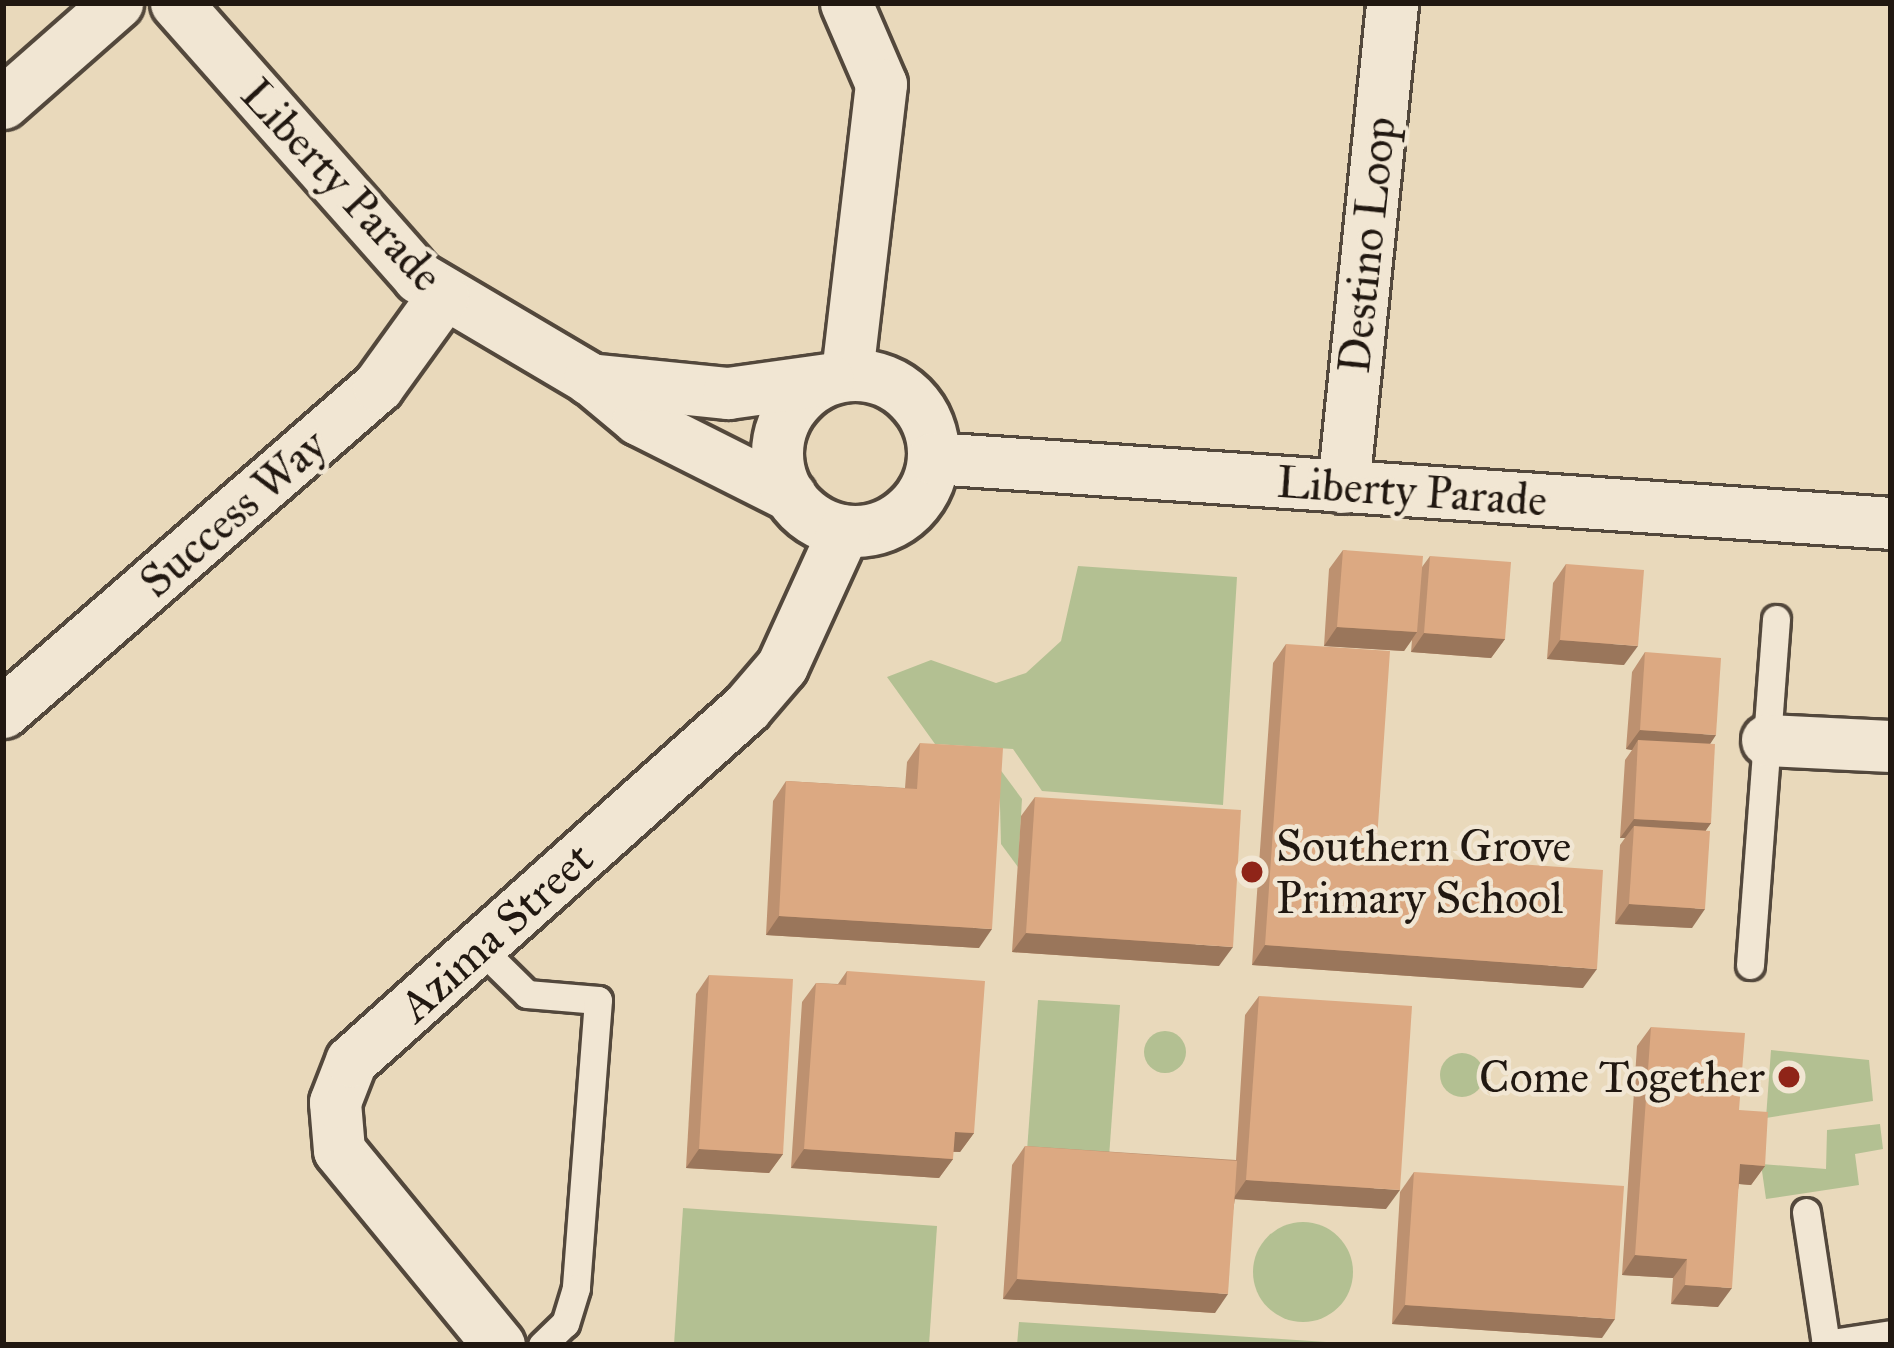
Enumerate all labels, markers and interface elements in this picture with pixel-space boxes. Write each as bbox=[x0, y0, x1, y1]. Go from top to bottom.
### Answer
street label: Liberty Parade bbox=[230, 68, 454, 302]
street label: Destino Loop bbox=[1327, 114, 1407, 376]
street label: Success Way bbox=[129, 417, 337, 609]
street label: Liberty Parade bbox=[1275, 455, 1549, 527]
place label: Southern Grove Primary School bbox=[1276, 819, 1571, 925]
street label: Azima Street bbox=[388, 831, 604, 1033]
marker: Southern Grove Primary School bbox=[1239, 859, 1265, 885]
place label: Come Together bbox=[1479, 1050, 1765, 1104]
marker: Come Together bbox=[1776, 1064, 1802, 1090]

